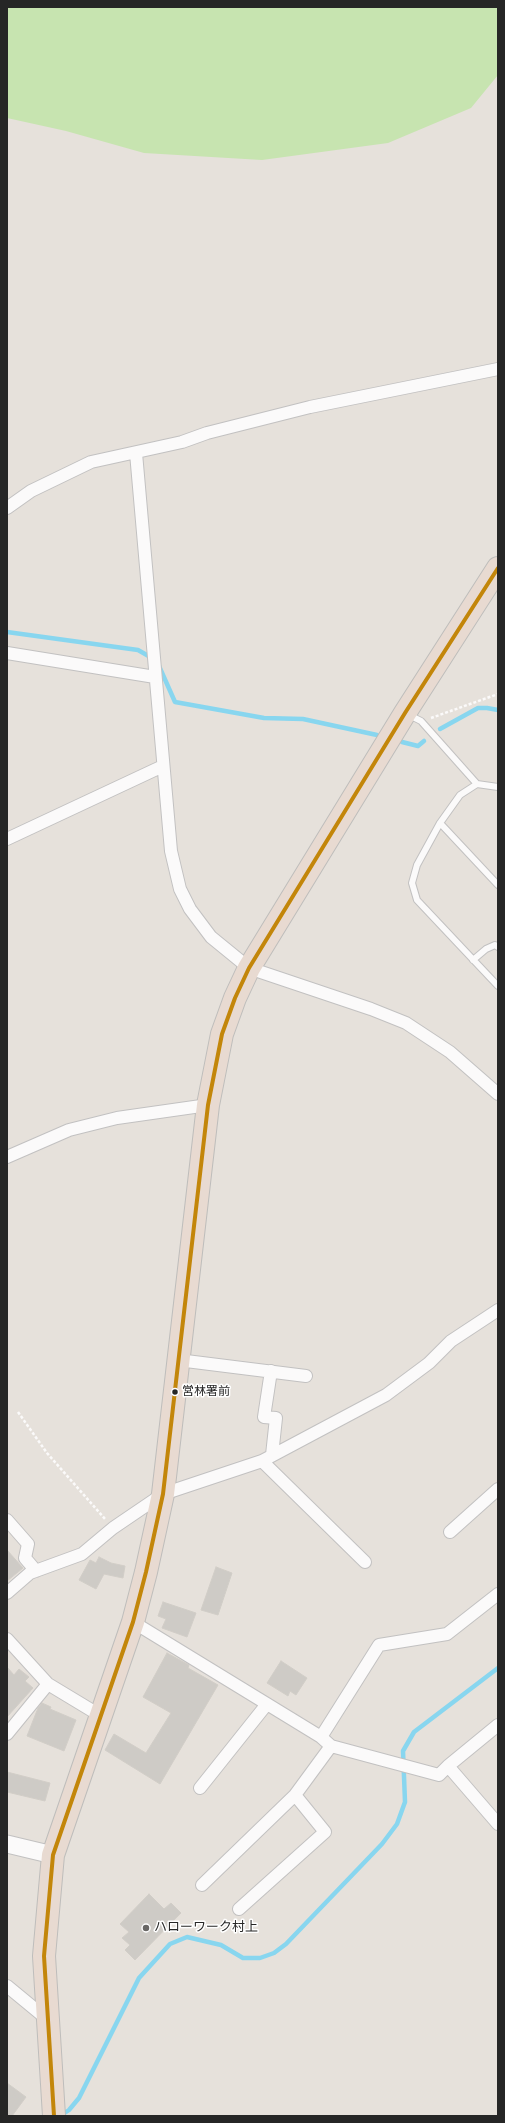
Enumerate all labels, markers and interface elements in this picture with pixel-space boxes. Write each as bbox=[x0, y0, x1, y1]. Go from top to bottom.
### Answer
place label: 営林署前 bbox=[182, 1385, 230, 1399]
marker: 営林署前 bbox=[170, 1387, 180, 1397]
place label: ハローワーク村上 bbox=[154, 1920, 258, 1936]
marker: ハローワーク村上 bbox=[141, 1923, 151, 1933]

